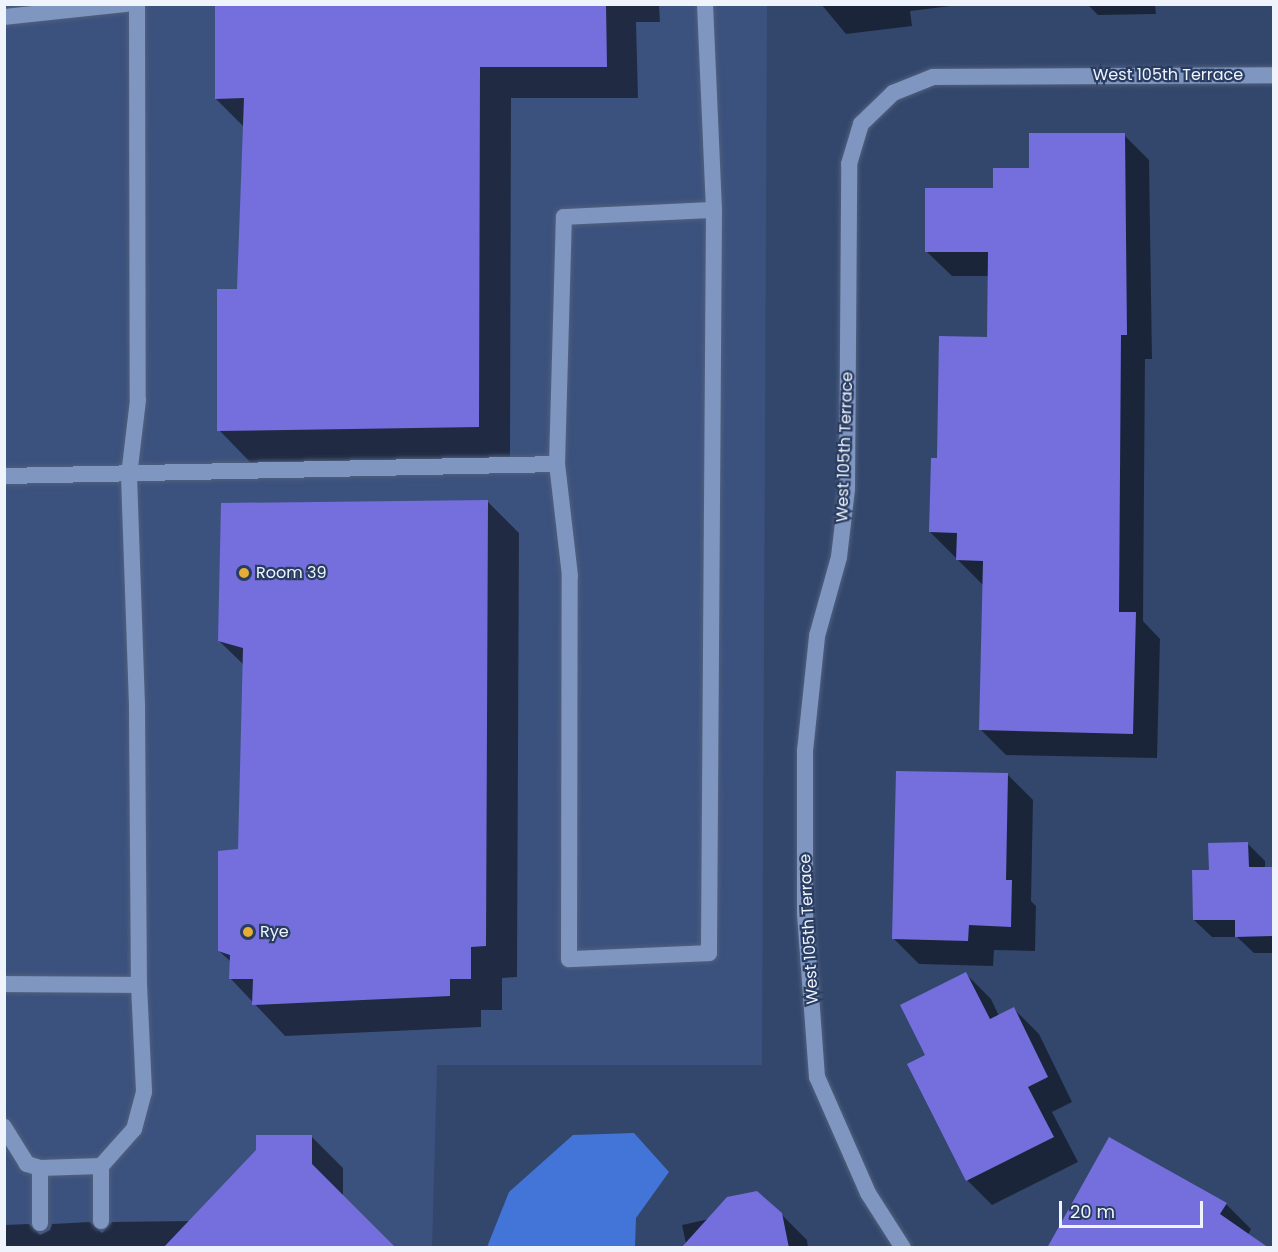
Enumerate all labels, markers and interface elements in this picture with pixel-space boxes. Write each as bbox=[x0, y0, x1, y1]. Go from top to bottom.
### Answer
street label: West 105th Terrace bbox=[1093, 65, 1243, 85]
street label: West 105th Terrace bbox=[833, 371, 857, 523]
place label: Room 39 bbox=[256, 563, 326, 583]
marker: Room 39 bbox=[237, 566, 251, 580]
street label: West 105th Terrace bbox=[795, 853, 823, 1005]
place label: Rye bbox=[260, 922, 289, 942]
marker: Rye bbox=[241, 925, 255, 939]
scale bar bbox=[1062, 1189, 1206, 1227]
text: 20 m bbox=[1070, 1199, 1115, 1224]

